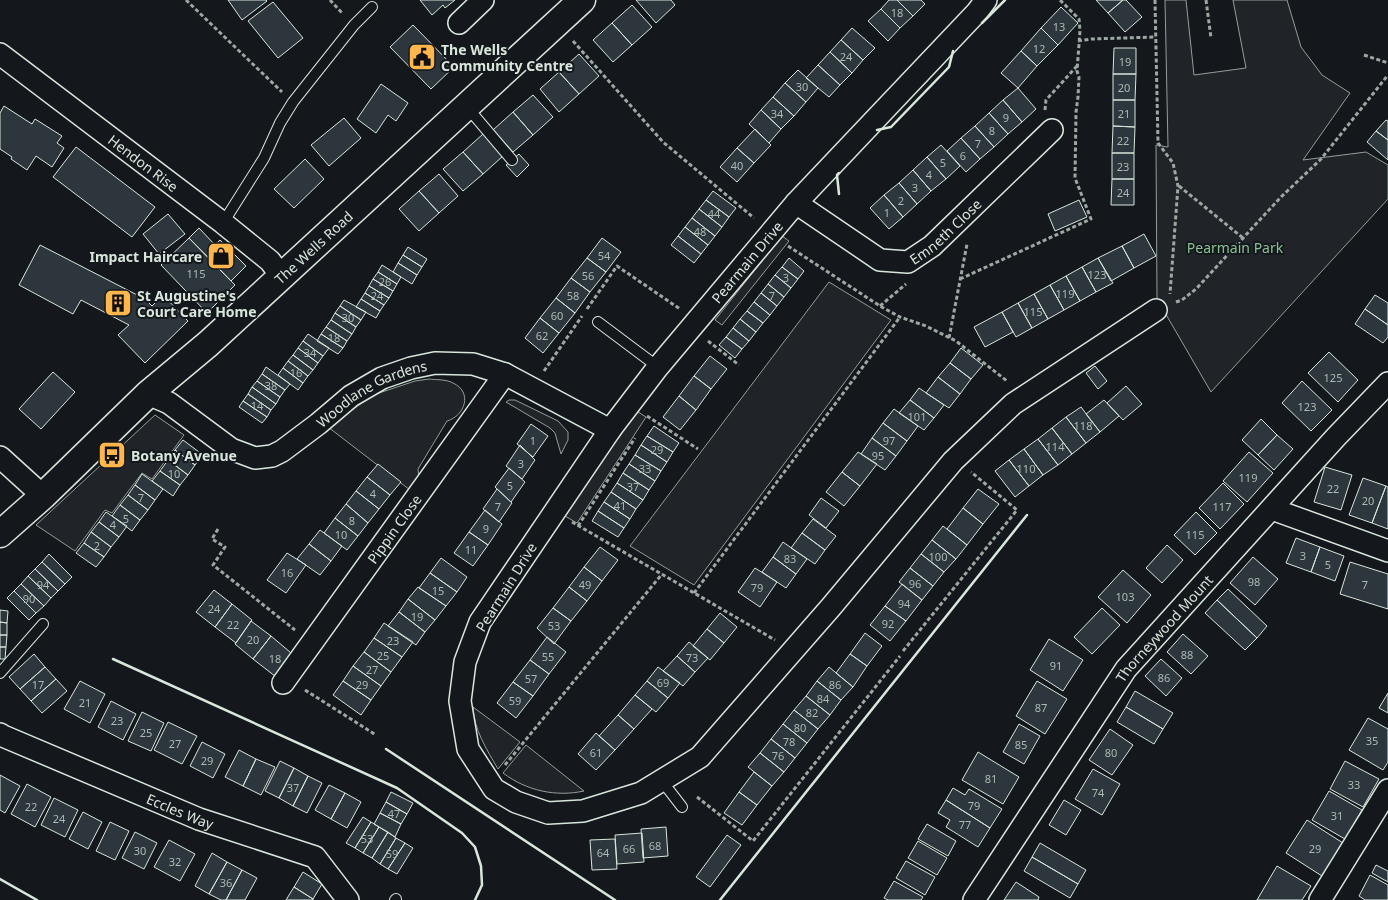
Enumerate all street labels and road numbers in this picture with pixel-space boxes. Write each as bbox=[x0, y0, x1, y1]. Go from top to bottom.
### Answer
street label: Hendon Rise bbox=[105, 130, 182, 196]
street label: Emneth Close bbox=[905, 194, 985, 268]
street label: The Wells Road bbox=[270, 206, 357, 288]
street label: Pearmain Drive bbox=[707, 217, 787, 307]
street label: Woodlane Gardens bbox=[312, 355, 429, 431]
street label: Pippin Close bbox=[363, 490, 425, 567]
street label: Pearmain Drive bbox=[471, 539, 541, 635]
street label: Thorneywood Mount bbox=[1111, 570, 1217, 686]
street label: Eccles Way bbox=[144, 788, 217, 833]

